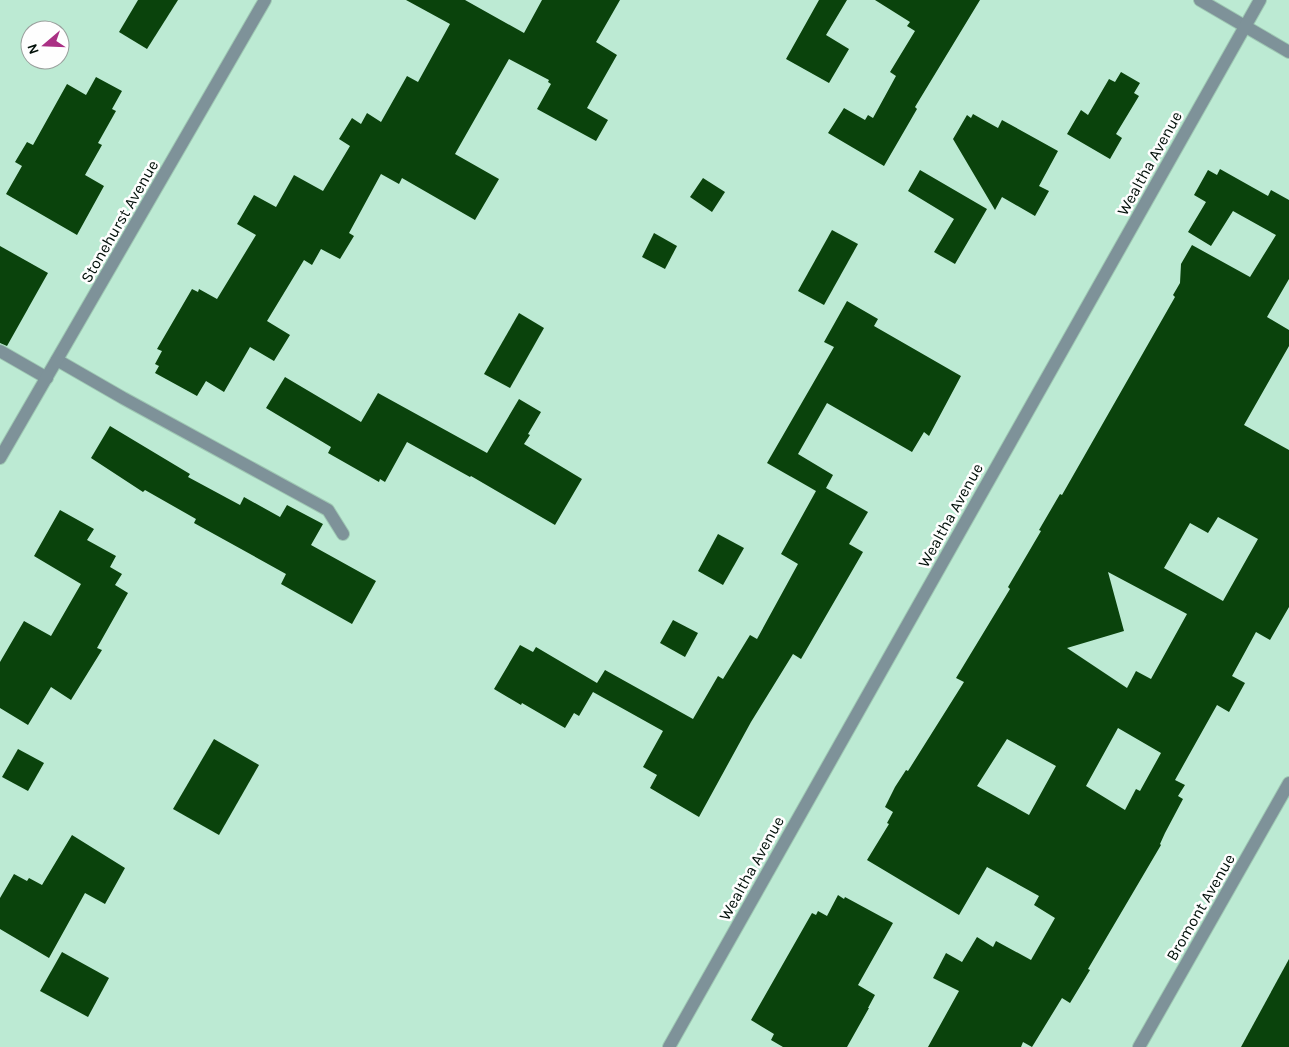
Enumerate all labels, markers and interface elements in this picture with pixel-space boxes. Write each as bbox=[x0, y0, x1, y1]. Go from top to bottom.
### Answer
north arrow bbox=[20, 20, 70, 70]
text: N bbox=[24, 42, 43, 57]
street label: Wealtha Avenue bbox=[1113, 108, 1186, 219]
street label: Stonehurst Avenue bbox=[77, 157, 162, 286]
street label: Wealtha Avenue bbox=[914, 460, 987, 571]
street label: Wealtha Avenue bbox=[715, 813, 788, 924]
street label: Bromont Avenue bbox=[1162, 850, 1239, 964]

